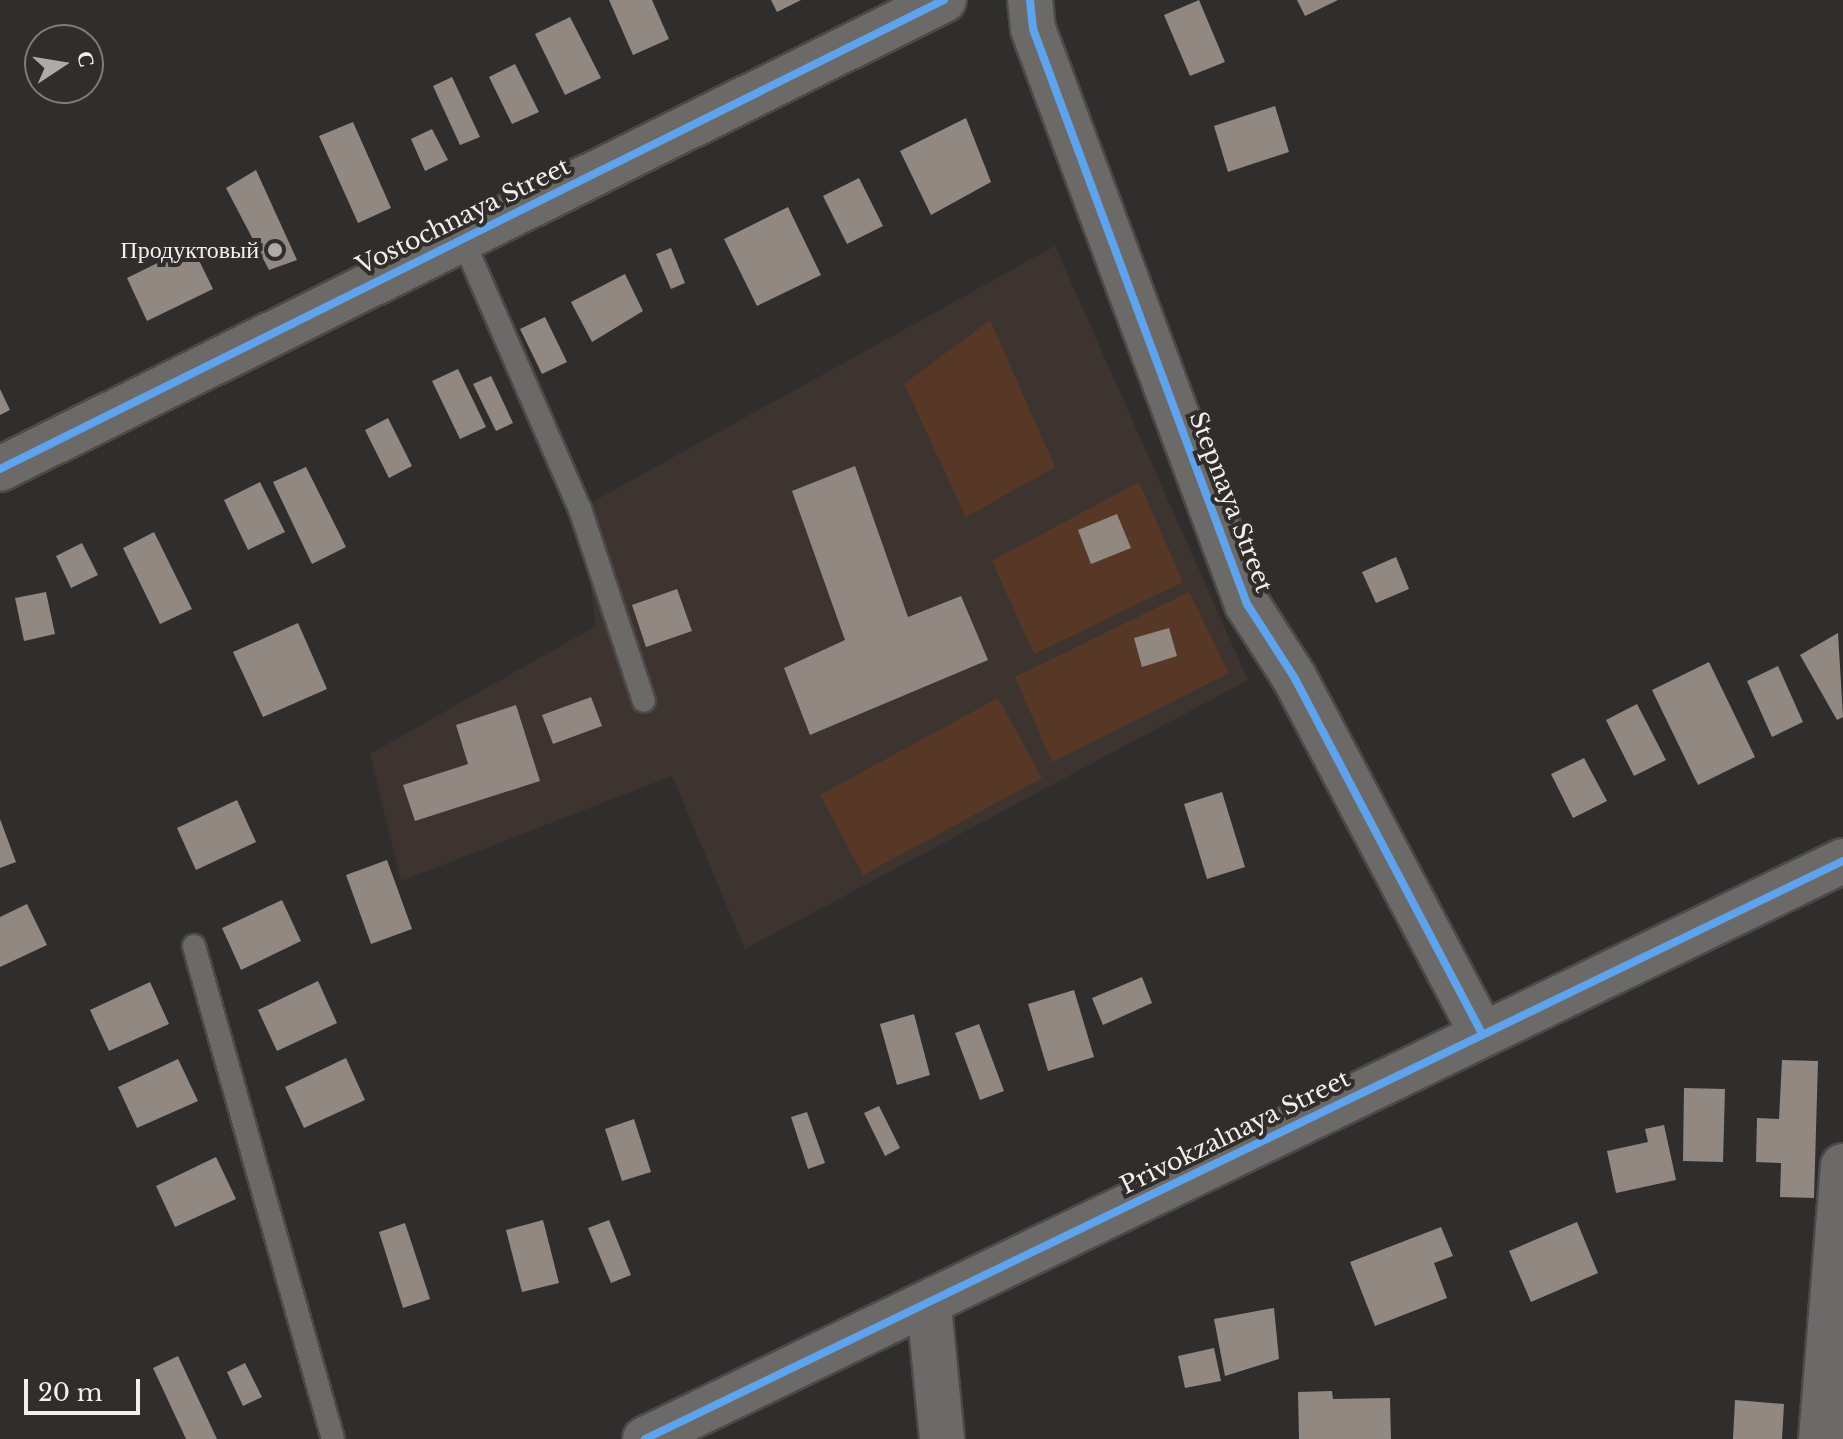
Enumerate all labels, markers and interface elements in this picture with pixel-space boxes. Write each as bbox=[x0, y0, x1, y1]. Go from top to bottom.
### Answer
north arrow bbox=[24, 24, 104, 104]
text: С bbox=[71, 49, 101, 70]
street label: Vostochnaya Street bbox=[351, 152, 575, 280]
place label: Продуктовый bbox=[120, 236, 259, 264]
marker: Продуктовый bbox=[266, 241, 284, 259]
street label: Stepnaya Street bbox=[1183, 408, 1279, 596]
street label: Privokzalnaya Street bbox=[1116, 1064, 1354, 1200]
scale bar bbox=[28, 1363, 144, 1413]
text: 20 m bbox=[38, 1378, 103, 1407]

